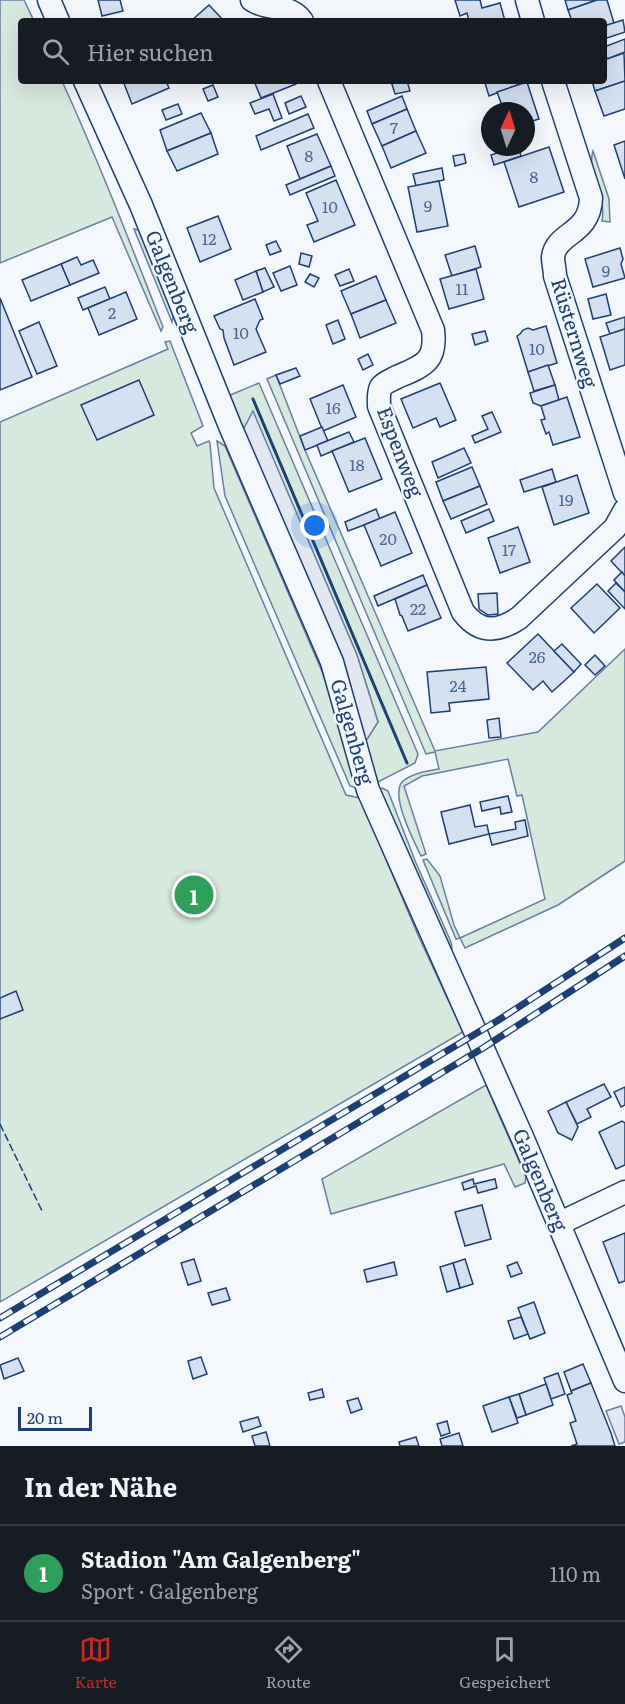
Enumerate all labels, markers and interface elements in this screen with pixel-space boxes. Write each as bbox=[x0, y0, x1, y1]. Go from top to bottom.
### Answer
search box bbox=[18, 18, 607, 84]
icon: search bbox=[39, 35, 72, 68]
text: Hier suchen bbox=[87, 35, 214, 68]
north arrow bbox=[481, 102, 535, 156]
house number: 7 bbox=[390, 115, 398, 139]
house number: 8 bbox=[305, 143, 314, 167]
house number: 8 bbox=[530, 164, 539, 188]
house number: 9 bbox=[424, 193, 432, 217]
house number: 10 bbox=[322, 194, 338, 218]
street label: Galgenberg bbox=[140, 225, 208, 338]
house number: 12 bbox=[202, 226, 216, 250]
house number: 9 bbox=[602, 258, 610, 282]
street label: Rüsternweg bbox=[545, 274, 607, 392]
house number: 11 bbox=[455, 276, 469, 300]
house number: 2 bbox=[108, 300, 116, 324]
house number: 10 bbox=[233, 320, 249, 344]
house number: 10 bbox=[529, 336, 545, 360]
house number: 16 bbox=[325, 395, 341, 419]
street label: Espenweg bbox=[371, 401, 433, 502]
house number: 18 bbox=[349, 452, 365, 476]
house number: 19 bbox=[559, 487, 573, 511]
your location bbox=[300, 511, 329, 540]
house number: 20 bbox=[379, 526, 397, 550]
house number: 17 bbox=[502, 537, 516, 561]
house number: 22 bbox=[410, 596, 426, 620]
house number: 26 bbox=[529, 644, 546, 668]
house number: 24 bbox=[450, 673, 467, 697]
street label: Galgenberg bbox=[324, 675, 384, 789]
pin: 1 bbox=[174, 872, 214, 918]
street label: Galgenberg bbox=[507, 1123, 577, 1236]
scale bar bbox=[18, 1404, 92, 1432]
text: 20 m bbox=[27, 1405, 63, 1429]
text: In der Nähe bbox=[24, 1466, 177, 1505]
text: Stadion "Am Galgenberg" bbox=[81, 1542, 361, 1575]
text: 1 bbox=[39, 1558, 48, 1588]
text: 110 m bbox=[550, 1558, 601, 1588]
text: Sport · Galgenberg bbox=[81, 1575, 258, 1605]
tab: Karte bbox=[74, 1633, 117, 1693]
tab: Route bbox=[266, 1633, 310, 1693]
tab: Gespeichert bbox=[459, 1633, 551, 1693]

